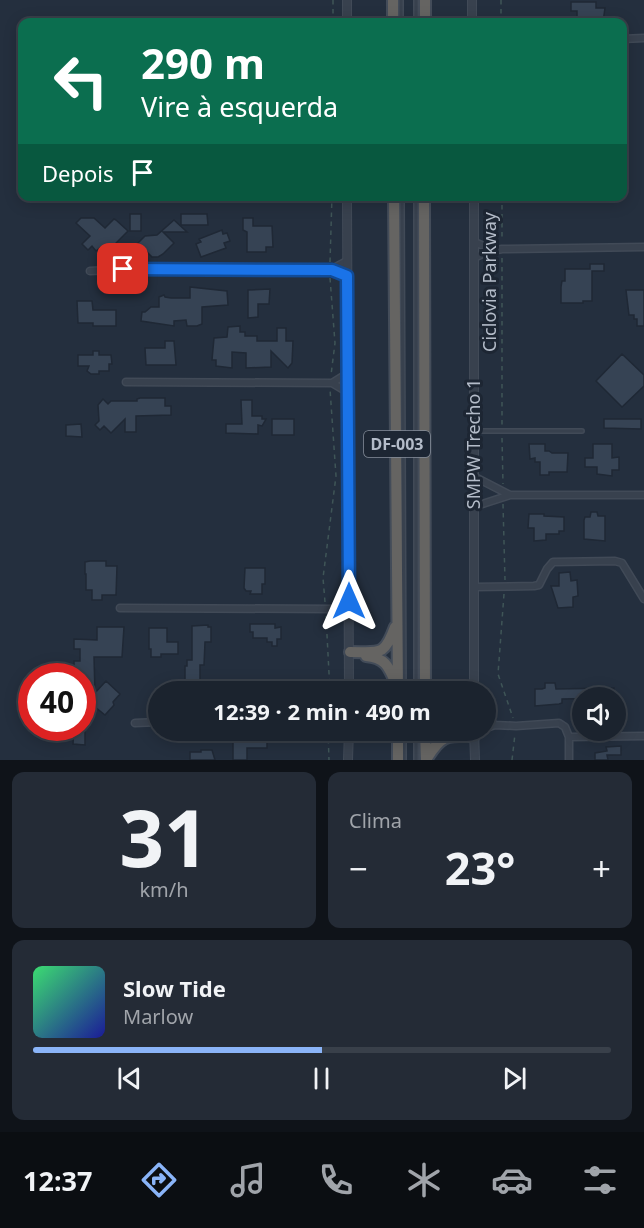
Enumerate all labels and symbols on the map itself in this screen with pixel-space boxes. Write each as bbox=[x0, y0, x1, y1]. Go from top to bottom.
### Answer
street label: Ciclovia Parkway bbox=[477, 211, 501, 352]
pin bbox=[97, 243, 148, 294]
street label: SMPW Trecho 1 bbox=[461, 379, 485, 509]
road number: DF-003 bbox=[364, 431, 430, 457]
position arrow bbox=[317, 569, 381, 633]
speed limit sign: 40 bbox=[18, 663, 96, 741]

